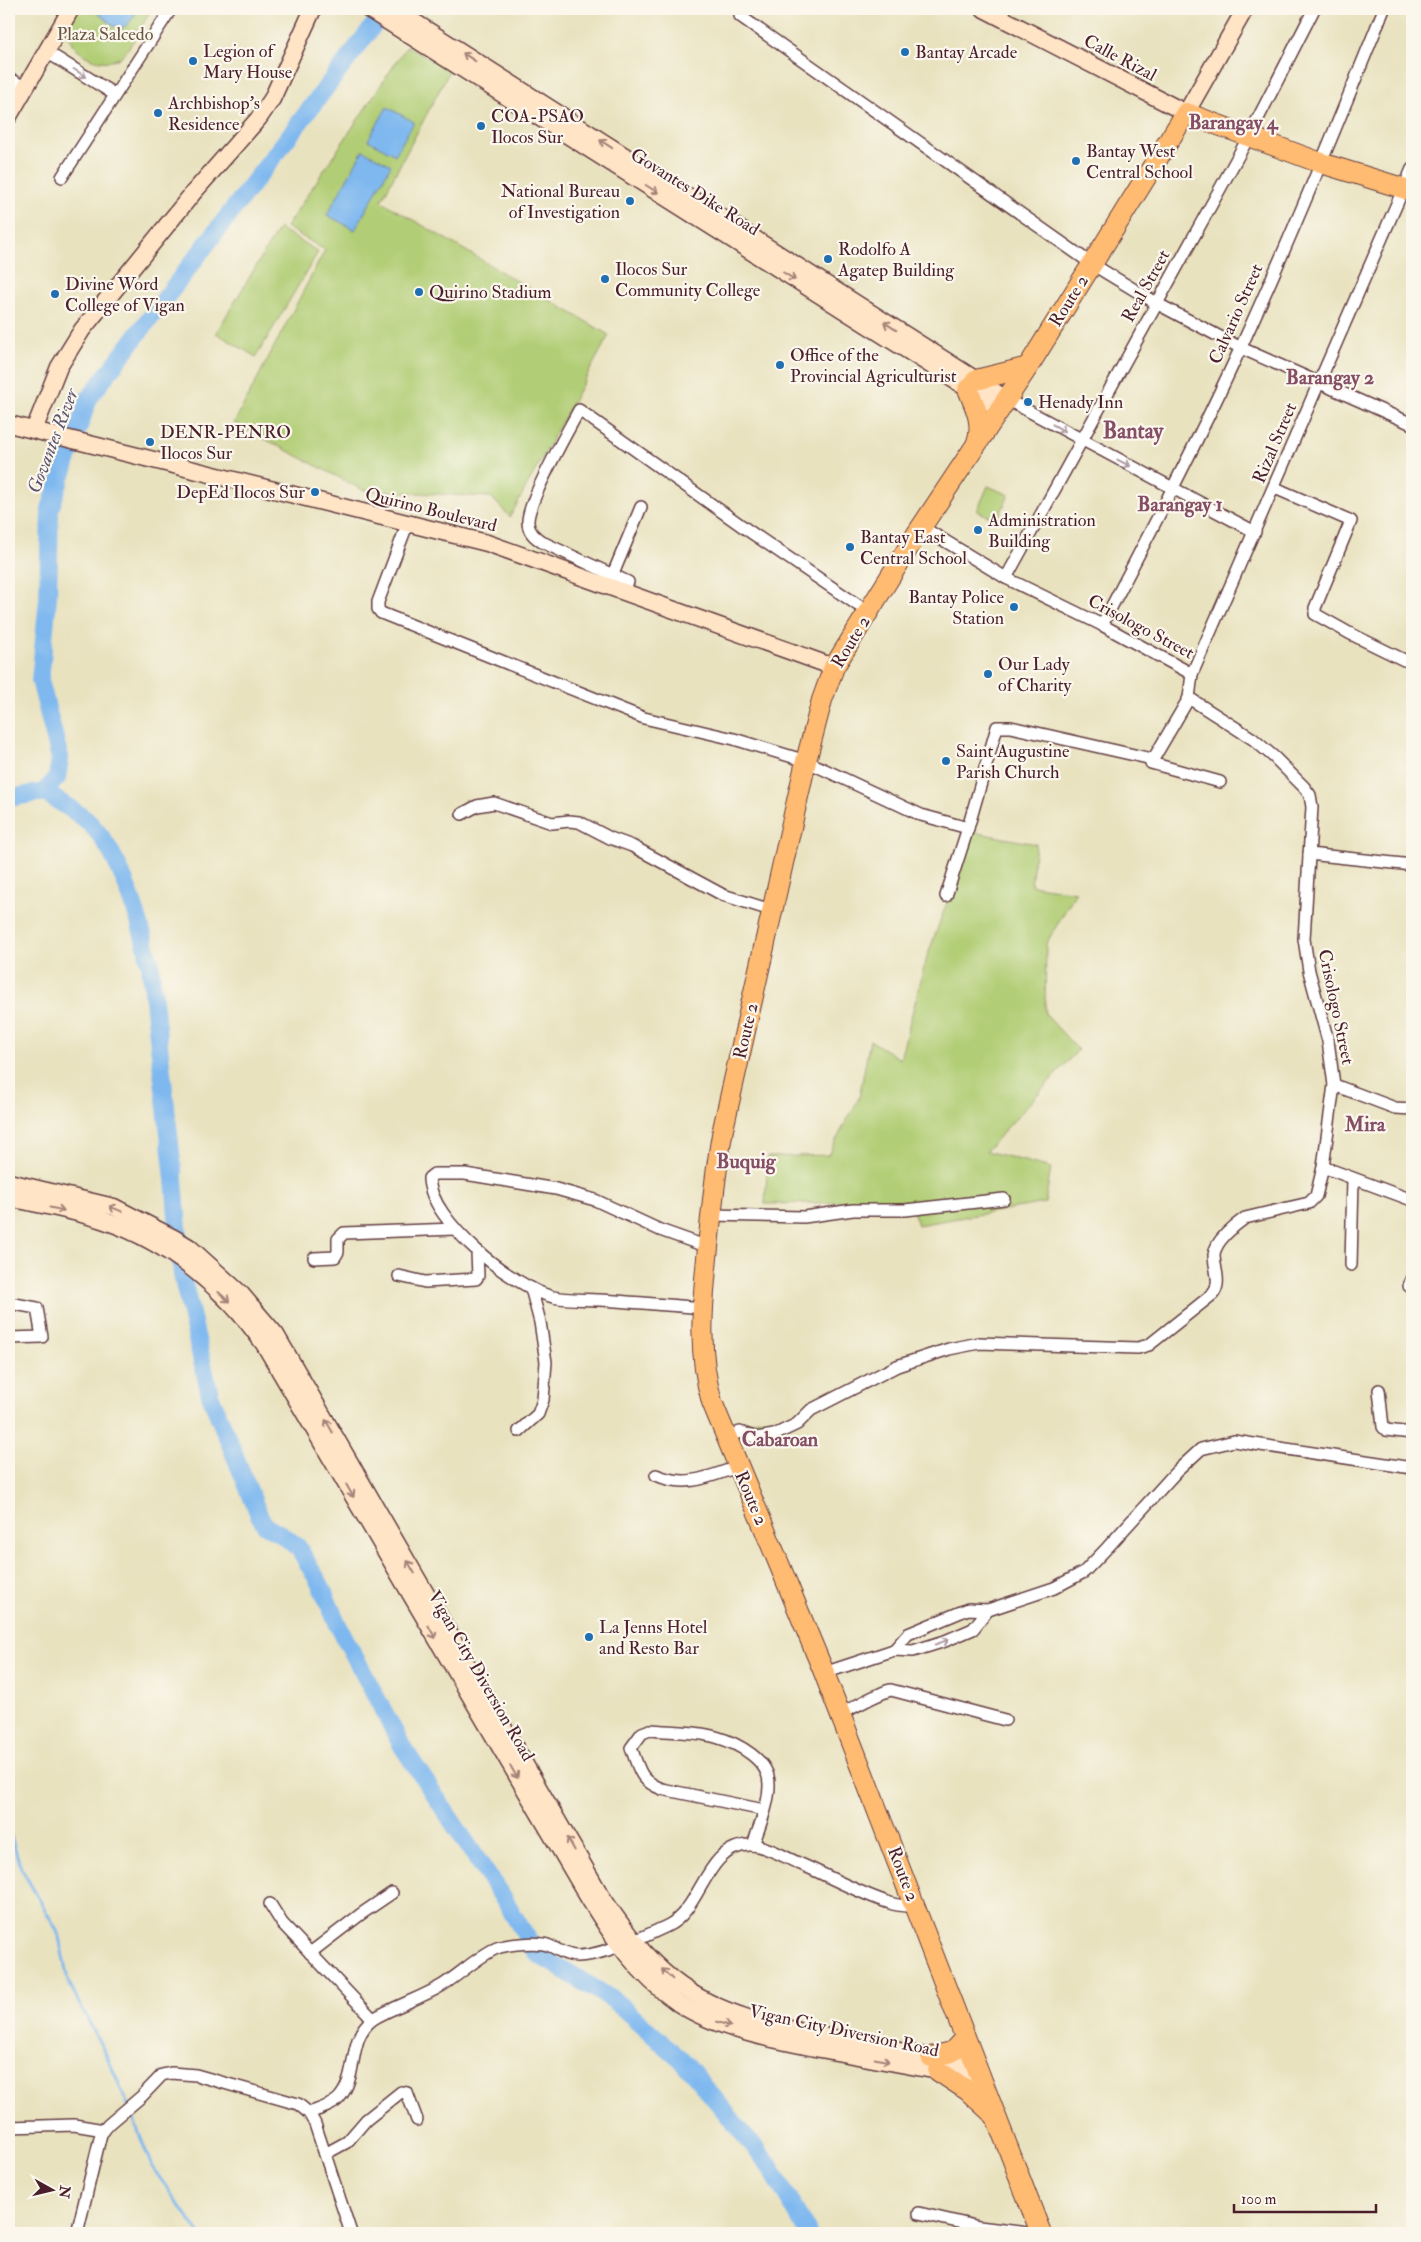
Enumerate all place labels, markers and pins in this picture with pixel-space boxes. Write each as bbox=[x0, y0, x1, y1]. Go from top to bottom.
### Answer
place label: Legion of Mary House bbox=[203, 40, 293, 84]
place label: Bantay Arcade bbox=[915, 41, 1018, 64]
marker: Bantay Arcade bbox=[899, 46, 911, 58]
marker: Legion of Mary House bbox=[187, 55, 199, 67]
place label: Archbishop's Residence bbox=[167, 92, 260, 136]
place label: COA-PSAO Ilocos Sur bbox=[491, 105, 584, 149]
marker: Archbishop's Residence bbox=[152, 107, 164, 119]
marker: COA-PSAO Ilocos Sur bbox=[475, 120, 487, 132]
place label: Bantay West Central School bbox=[1086, 140, 1193, 184]
marker: Bantay West Central School bbox=[1070, 155, 1082, 167]
place label: National Bureau of Investigation bbox=[501, 180, 620, 224]
marker: National Bureau of Investigation bbox=[624, 195, 636, 207]
place label: Rodolfo A Agatep Building bbox=[837, 238, 955, 282]
marker: Rodolfo A Agatep Building bbox=[822, 253, 834, 265]
place label: Ilocos Sur Community College bbox=[615, 258, 761, 302]
place label: Divine Word College of Vigan bbox=[65, 273, 185, 317]
marker: Ilocos Sur Community College bbox=[599, 273, 611, 285]
place label: Quirino Stadium bbox=[429, 281, 552, 304]
marker: Quirino Stadium bbox=[413, 286, 425, 298]
marker: Divine Word College of Vigan bbox=[49, 288, 61, 300]
place label: Office of the Provincial Agriculturist bbox=[790, 344, 957, 388]
marker: Office of the Provincial Agriculturist bbox=[774, 359, 786, 371]
place label: Henady Inn bbox=[1038, 391, 1123, 414]
marker: Henady Inn bbox=[1022, 396, 1034, 408]
place label: DENR-PENRO Ilocos Sur bbox=[160, 421, 291, 465]
marker: DENR-PENRO Ilocos Sur bbox=[144, 436, 156, 448]
place label: DepEd Ilocos Sur bbox=[176, 481, 305, 504]
marker: DepEd Ilocos Sur bbox=[309, 486, 321, 498]
place label: Administration Building bbox=[987, 509, 1096, 553]
marker: Administration Building bbox=[972, 524, 984, 536]
place label: Bantay East Central School bbox=[860, 526, 967, 570]
marker: Bantay East Central School bbox=[844, 541, 856, 553]
place label: Bantay Police Station bbox=[908, 586, 1004, 630]
marker: Bantay Police Station bbox=[1008, 601, 1020, 613]
place label: Our Lady of Charity bbox=[998, 653, 1073, 697]
marker: Our Lady of Charity bbox=[982, 668, 994, 680]
place label: Saint Augustine Parish Church bbox=[956, 740, 1070, 784]
marker: Saint Augustine Parish Church bbox=[940, 755, 952, 767]
place label: La Jenns Hotel and Resto Bar bbox=[599, 1616, 708, 1660]
marker: La Jenns Hotel and Resto Bar bbox=[583, 1631, 595, 1643]

